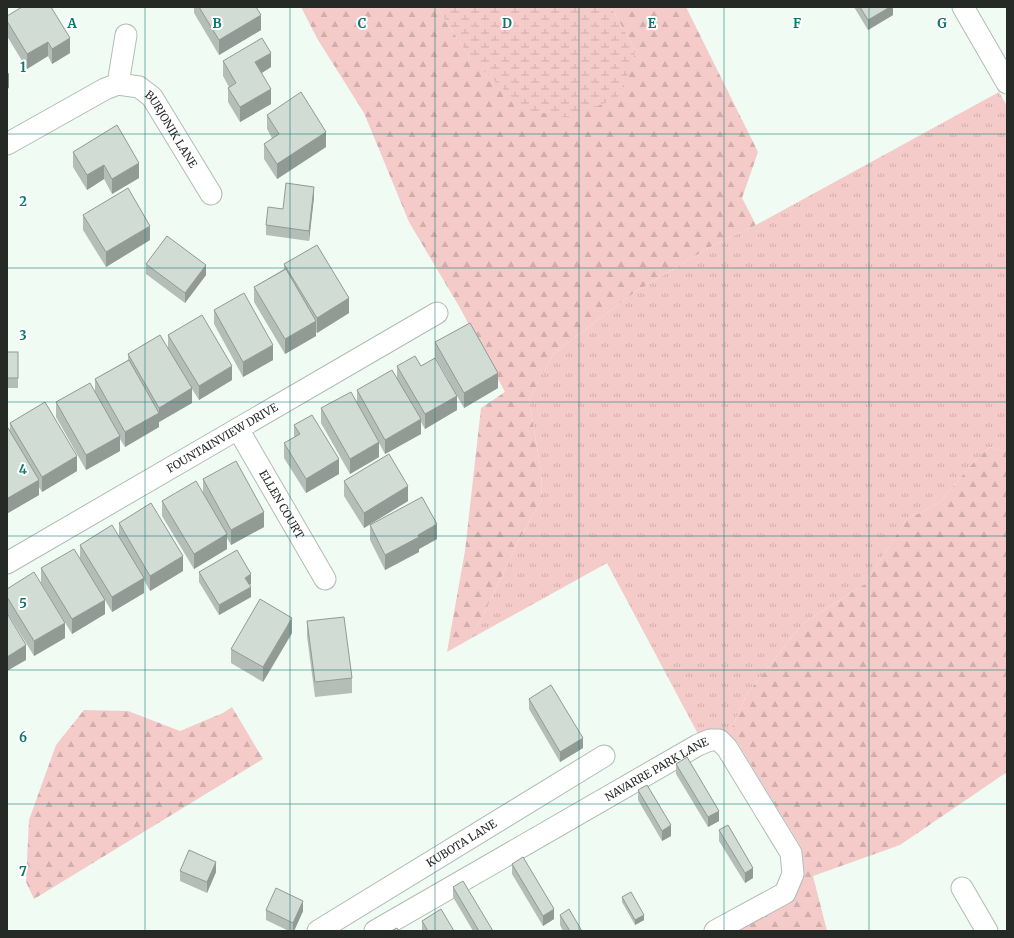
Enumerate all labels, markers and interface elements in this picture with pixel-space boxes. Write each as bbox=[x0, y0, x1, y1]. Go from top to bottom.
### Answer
text: A bbox=[66, 15, 77, 32]
text: B bbox=[212, 15, 222, 32]
text: C bbox=[358, 15, 367, 32]
text: D bbox=[502, 15, 512, 32]
text: E bbox=[648, 15, 657, 32]
text: F bbox=[793, 15, 801, 32]
text: G bbox=[937, 15, 947, 32]
text: 1 bbox=[20, 59, 26, 76]
street label: BURJONIK LANE bbox=[142, 87, 200, 170]
text: 2 bbox=[19, 193, 27, 210]
text: 3 bbox=[19, 327, 27, 344]
street label: FOUNTAINVIEW DRIVE bbox=[164, 400, 280, 476]
text: 4 bbox=[19, 461, 28, 478]
street label: ELLEN COURT bbox=[256, 467, 307, 541]
text: 5 bbox=[19, 595, 27, 612]
text: 6 bbox=[19, 729, 27, 746]
street label: NAVARRE PARK LANE bbox=[603, 734, 710, 804]
street label: KUBOTA LANE bbox=[424, 817, 499, 870]
text: 7 bbox=[19, 863, 27, 880]

